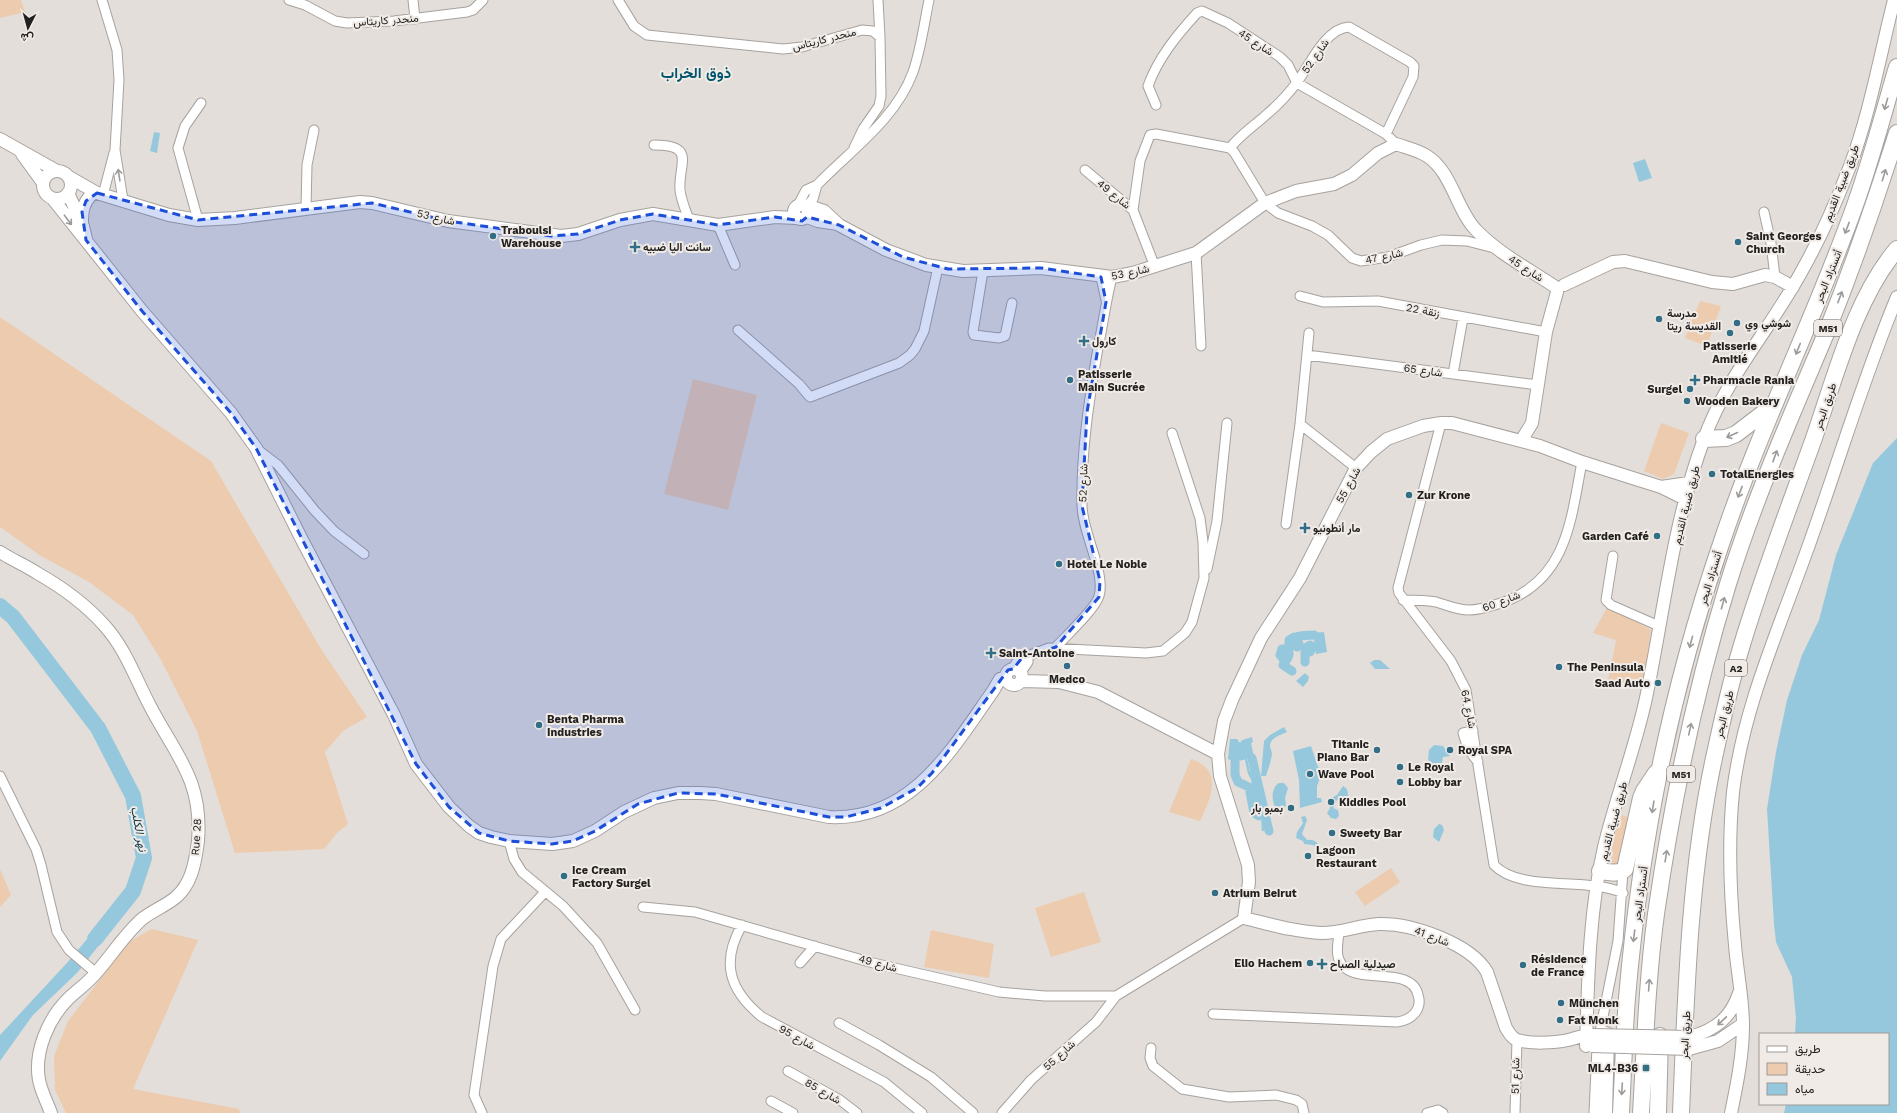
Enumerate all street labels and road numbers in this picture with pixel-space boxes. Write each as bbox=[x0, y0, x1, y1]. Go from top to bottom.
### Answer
street label: منحدر كاريتاس bbox=[353, 12, 419, 29]
street label: منحدر كاريتاس bbox=[791, 25, 858, 54]
street label: شارع 45 bbox=[1235, 26, 1276, 60]
street label: شارع 52 bbox=[1299, 36, 1333, 76]
street label: طريق ضبية القديم bbox=[1821, 143, 1863, 224]
street label: شارع 49 bbox=[1094, 177, 1133, 213]
street label: شارع 53 bbox=[415, 207, 457, 229]
street label: شارع 47 bbox=[1364, 246, 1405, 268]
street label: أتستراد البحر bbox=[1812, 248, 1845, 305]
street label: شارع 45 bbox=[1505, 252, 1546, 286]
street label: شارع 53 bbox=[1110, 262, 1151, 284]
street label: زنقة 22 bbox=[1405, 301, 1441, 320]
road number: M51 bbox=[1814, 320, 1842, 336]
street label: شارع 65 bbox=[1403, 361, 1443, 381]
street label: طريق البحر bbox=[1811, 381, 1839, 432]
street label: شارع 52 bbox=[1076, 463, 1092, 503]
street label: طريق ضبية القديم bbox=[1670, 464, 1704, 546]
street label: شارع 55 bbox=[1333, 465, 1365, 506]
street label: أتستراد البحر bbox=[1696, 549, 1725, 608]
street label: شارع 60 bbox=[1480, 588, 1523, 616]
road number: A2 bbox=[1725, 660, 1747, 676]
street label: شارع 64 bbox=[1457, 689, 1479, 730]
street label: طريق البحر bbox=[1712, 689, 1737, 740]
road number: M51 bbox=[1667, 766, 1695, 782]
street label: طريق ضبية القديم bbox=[1597, 780, 1631, 862]
street label: Rue 28 bbox=[189, 818, 204, 856]
street label: أتستراد البحر bbox=[1630, 865, 1651, 923]
street label: شارع 41 bbox=[1412, 924, 1452, 950]
street label: شارع 49 bbox=[857, 952, 899, 976]
street label: طريق البحر bbox=[1678, 1011, 1693, 1061]
street label: شارع 95 bbox=[776, 1022, 817, 1054]
street label: شارع 55 bbox=[1041, 1037, 1079, 1074]
street label: شارع 51 bbox=[1509, 1057, 1523, 1094]
street label: شارع 85 bbox=[802, 1076, 843, 1108]

